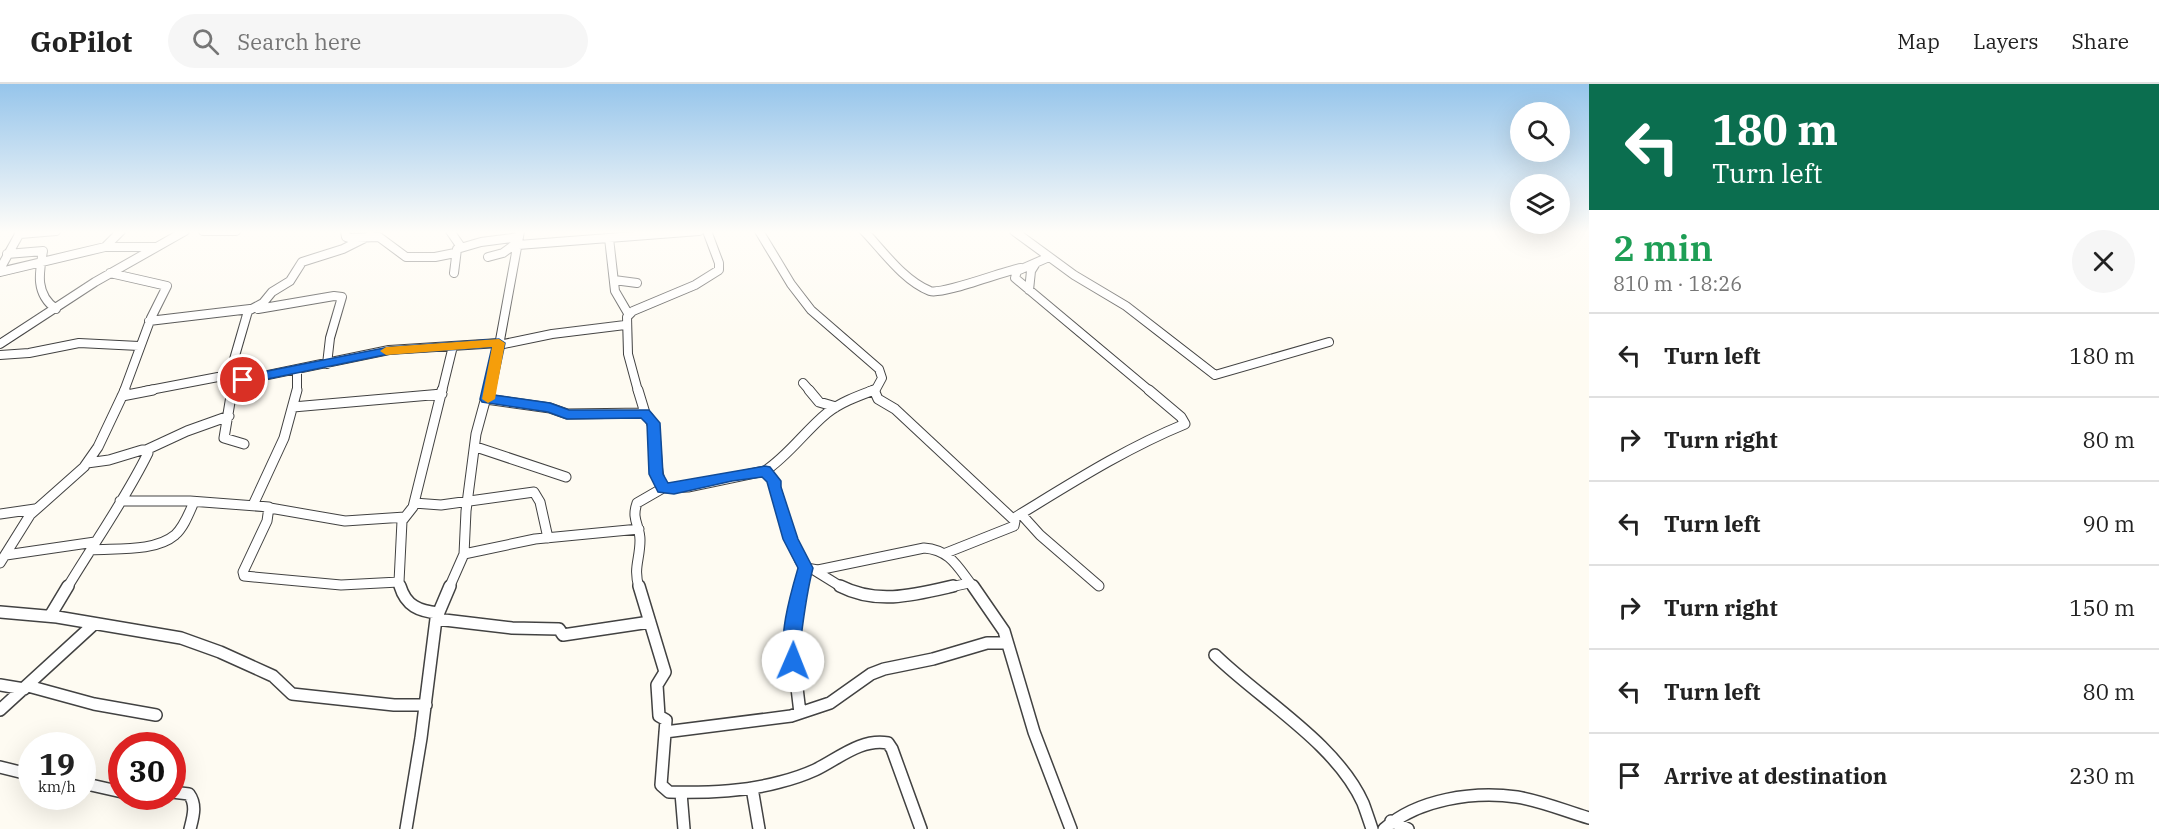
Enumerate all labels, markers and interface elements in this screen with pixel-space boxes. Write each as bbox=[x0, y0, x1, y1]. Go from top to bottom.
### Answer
search box bbox=[168, 14, 588, 68]
text: GoPilot bbox=[30, 23, 132, 60]
icon: search bbox=[189, 25, 222, 58]
text: Search here bbox=[237, 27, 361, 56]
text: Map bbox=[1897, 27, 1940, 55]
text: Layers bbox=[1973, 27, 2039, 55]
text: Share bbox=[2072, 27, 2129, 55]
map controls bbox=[1510, 102, 1570, 234]
button: search bbox=[1510, 102, 1570, 162]
text: 180 m bbox=[1712, 102, 1838, 157]
icon: left bbox=[1613, 108, 1691, 186]
text: Turn left bbox=[1712, 155, 1823, 190]
button: layers bbox=[1510, 174, 1570, 234]
text: 2 min bbox=[1613, 224, 1713, 271]
button: close bbox=[2072, 230, 2135, 293]
text: 810 m · 18:26 bbox=[1613, 270, 1742, 297]
icon: left bbox=[1613, 339, 1646, 372]
text: Turn left bbox=[1664, 341, 1760, 370]
text: 180 m bbox=[2069, 341, 2135, 370]
pin bbox=[217, 354, 268, 405]
icon: arrive bbox=[226, 363, 259, 396]
icon: right bbox=[1613, 423, 1646, 456]
text: Turn right bbox=[1664, 425, 1778, 454]
text: 80 m bbox=[2083, 425, 2135, 454]
icon: left bbox=[1613, 507, 1646, 540]
text: Turn left bbox=[1664, 509, 1760, 538]
text: 90 m bbox=[2083, 509, 2135, 538]
icon: right bbox=[1613, 591, 1646, 624]
text: Turn right bbox=[1664, 593, 1778, 622]
text: 150 m bbox=[2069, 593, 2135, 622]
position arrow bbox=[761, 629, 825, 693]
icon: left bbox=[1613, 675, 1646, 708]
text: Turn left bbox=[1664, 677, 1760, 706]
text: 80 m bbox=[2083, 677, 2135, 706]
speed limit sign: 30 bbox=[108, 732, 186, 810]
text: 19 bbox=[39, 744, 75, 783]
icon: arrive bbox=[1613, 759, 1646, 792]
text: Arrive at destination bbox=[1664, 761, 1887, 790]
text: 230 m bbox=[2069, 761, 2135, 790]
text: km/h bbox=[38, 777, 76, 796]

